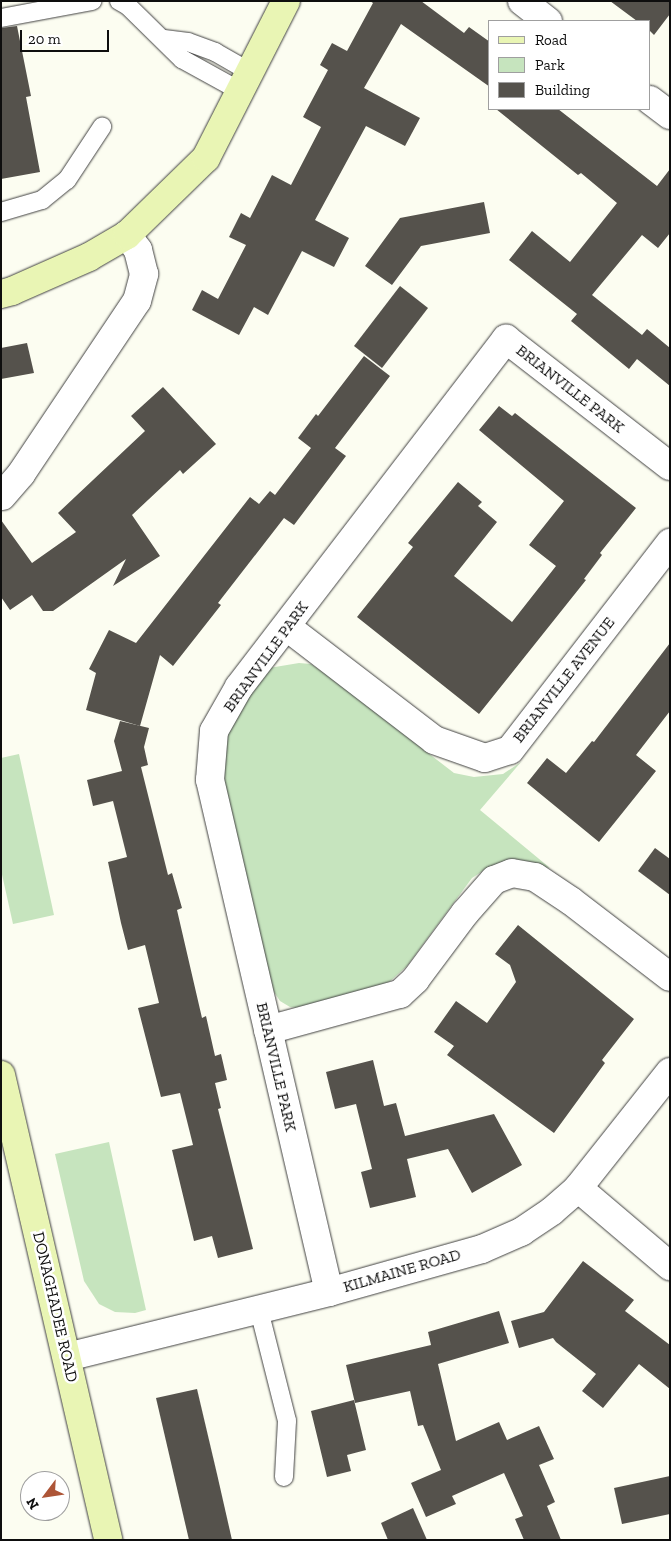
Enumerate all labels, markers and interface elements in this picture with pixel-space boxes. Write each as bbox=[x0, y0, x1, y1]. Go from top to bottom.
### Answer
scale bar bbox=[22, 20, 111, 52]
legend bbox=[488, 20, 651, 110]
text: 20 m bbox=[28, 30, 61, 48]
text: Road bbox=[535, 31, 567, 49]
text: Park bbox=[535, 56, 565, 74]
text: Building bbox=[535, 81, 590, 99]
street label: BRIANVILLE PARK bbox=[512, 341, 628, 437]
street label: BRIANVILLE PARK bbox=[220, 598, 312, 716]
street label: BRIANVILLE AVENUE bbox=[509, 613, 619, 747]
street label: BRIANVILLE PARK bbox=[252, 1001, 300, 1133]
street label: DONAGHADEE ROAD bbox=[28, 1230, 82, 1384]
street label: KILMAINE ROAD bbox=[341, 1245, 463, 1297]
north arrow bbox=[20, 1471, 70, 1521]
text: N bbox=[23, 1495, 43, 1512]

